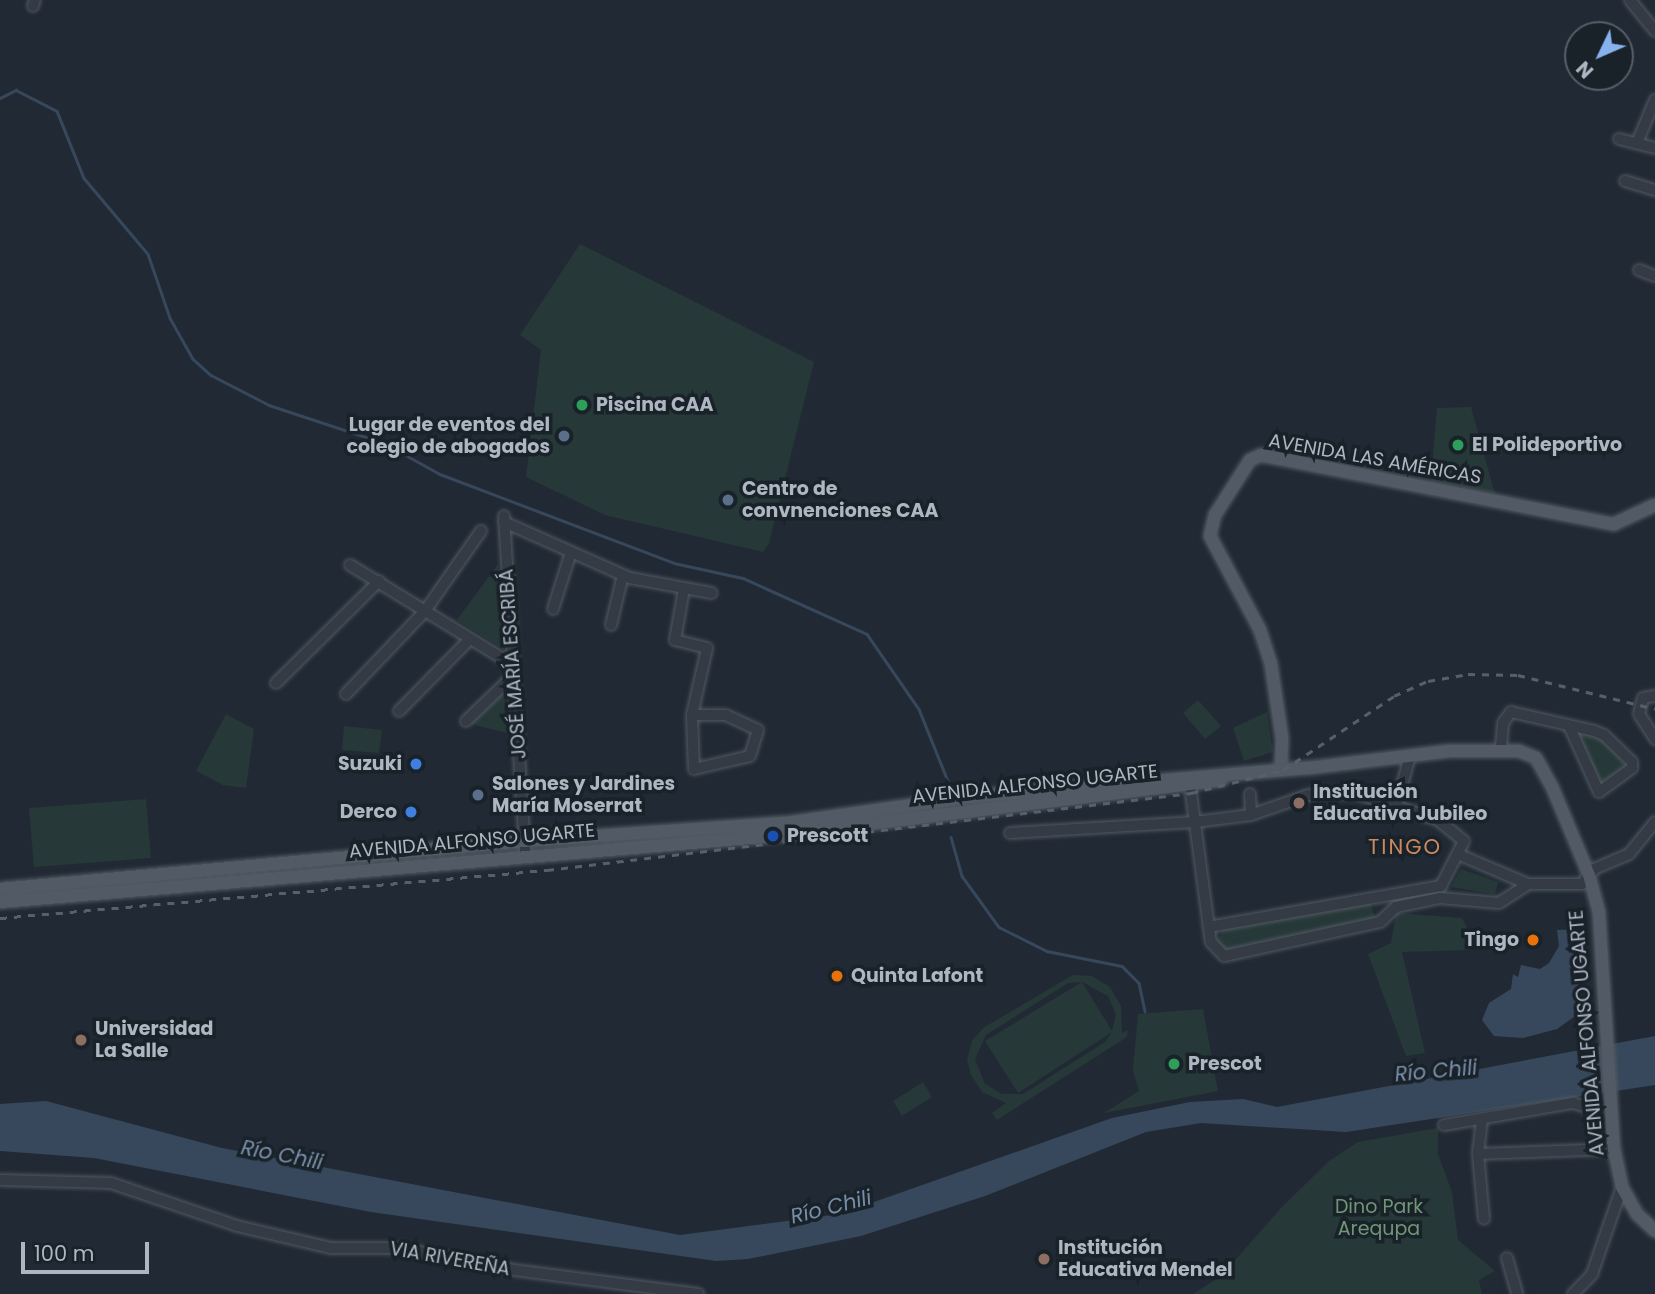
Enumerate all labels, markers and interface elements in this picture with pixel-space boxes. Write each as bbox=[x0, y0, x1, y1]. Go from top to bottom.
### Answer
north arrow bbox=[1564, 21, 1634, 91]
text: N bbox=[1570, 55, 1600, 84]
place label: Piscina CAA bbox=[596, 394, 713, 416]
marker: Piscina CAA bbox=[574, 397, 590, 413]
place label: Lugar de eventos del colegio de abogados bbox=[347, 414, 550, 458]
marker: Lugar de eventos del colegio de abogados bbox=[556, 428, 572, 444]
street label: AVENIDA LAS AMÉRICAS bbox=[1267, 429, 1483, 489]
place label: El Polideportivo bbox=[1472, 434, 1622, 456]
marker: El Polideportivo bbox=[1450, 437, 1466, 453]
place label: Centro de convnenciones CAA bbox=[742, 478, 938, 522]
marker: Centro de convnenciones CAA bbox=[720, 492, 736, 508]
street label: JOSÉ MARÍA ESCRIBÁ bbox=[495, 568, 531, 760]
place label: Suzuki bbox=[338, 753, 402, 775]
marker: Suzuki bbox=[408, 756, 424, 772]
street label: AVENIDA ALFONSO UGARTE bbox=[911, 760, 1159, 808]
place label: Salones y Jardines María Moserrat bbox=[492, 773, 675, 817]
place label: Institución Educativa Jubileo bbox=[1313, 781, 1487, 825]
marker: Salones y Jardines María Moserrat bbox=[470, 787, 486, 803]
marker: Institución Educativa Jubileo bbox=[1291, 795, 1307, 811]
place label: Derco bbox=[340, 801, 397, 823]
marker: Derco bbox=[403, 804, 419, 820]
street label: AVENIDA ALFONSO UGARTE bbox=[348, 819, 596, 863]
place label: Prescott bbox=[787, 825, 868, 847]
marker: Prescott bbox=[765, 828, 781, 844]
district label: TINGO bbox=[1369, 834, 1441, 860]
street label: AVENIDA ALFONSO UGARTE bbox=[1565, 909, 1609, 1157]
place label: Tingo bbox=[1464, 929, 1519, 951]
marker: Tingo bbox=[1525, 932, 1541, 948]
place label: Quinta Lafont bbox=[851, 965, 983, 987]
marker: Quinta Lafont bbox=[829, 968, 845, 984]
place label: Universidad La Salle bbox=[95, 1018, 213, 1062]
marker: Universidad La Salle bbox=[73, 1032, 89, 1048]
place label: Prescot bbox=[1188, 1053, 1262, 1075]
water label: Río Chili bbox=[1394, 1055, 1478, 1087]
marker: Prescot bbox=[1166, 1056, 1182, 1072]
water label: Río Chili bbox=[239, 1135, 325, 1175]
water label: Río Chili bbox=[788, 1185, 874, 1229]
park label: Dino Park Arequpa bbox=[1335, 1196, 1423, 1240]
scale bar bbox=[24, 1228, 152, 1272]
street label: VIA RIVEREÑA bbox=[388, 1237, 512, 1281]
place label: Institución Educativa Mendel bbox=[1058, 1237, 1233, 1281]
text: 100 m bbox=[34, 1239, 94, 1268]
marker: Institución Educativa Mendel bbox=[1036, 1251, 1052, 1267]

